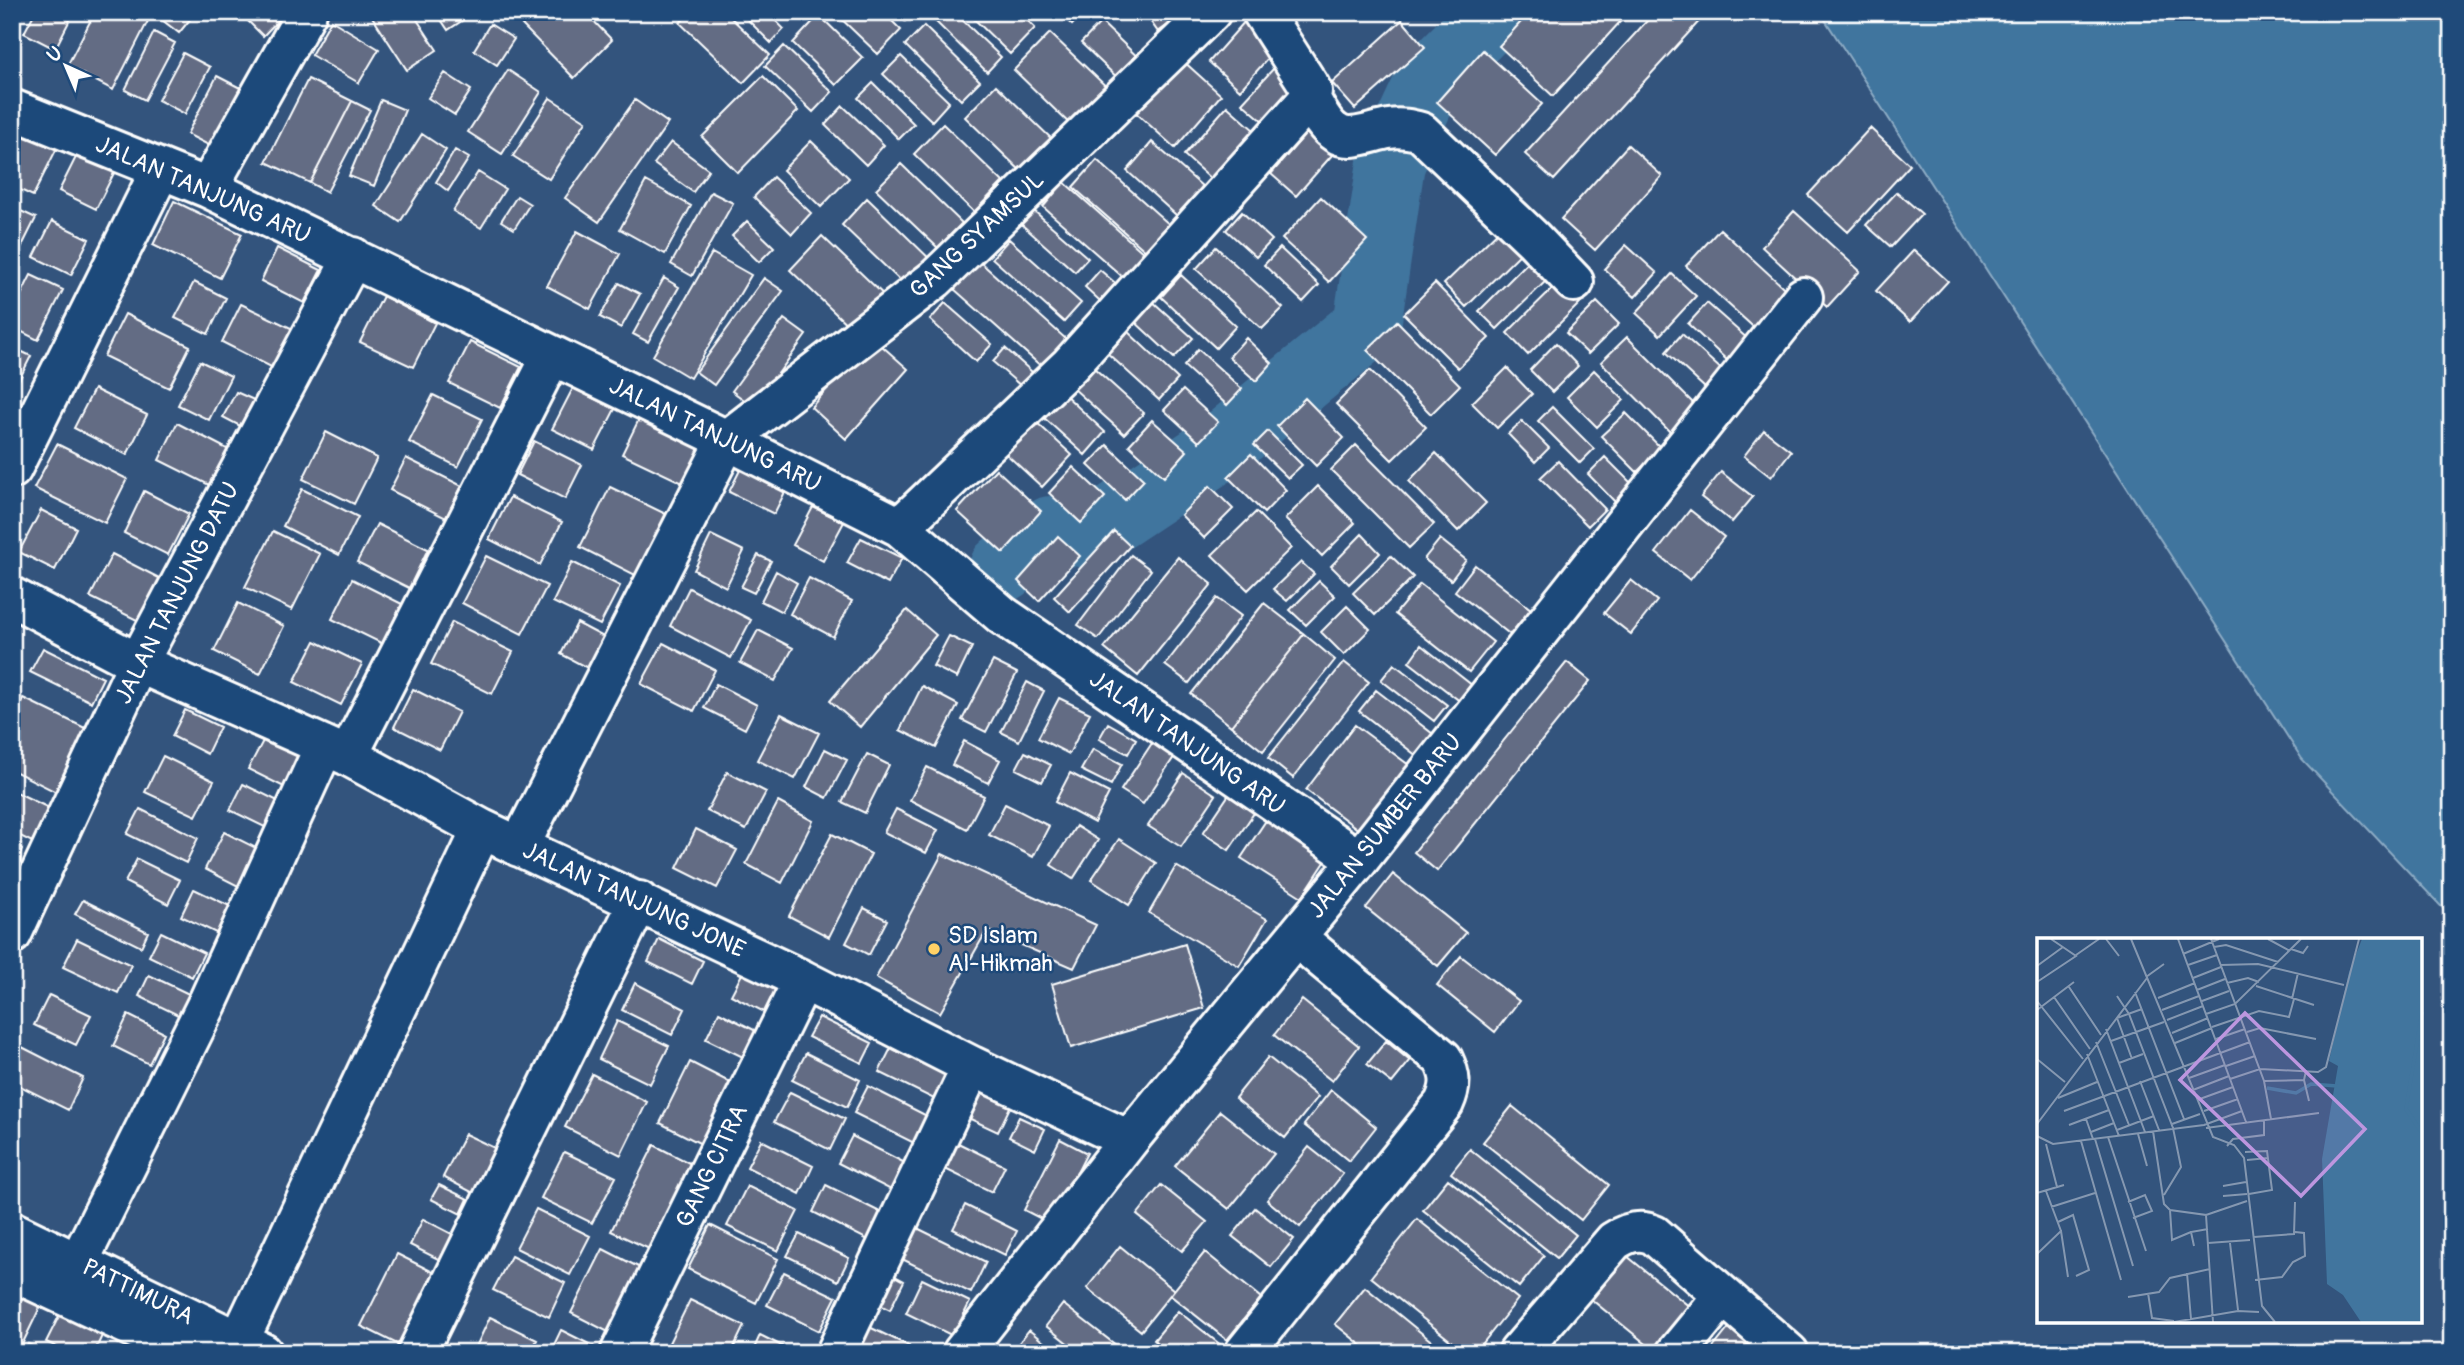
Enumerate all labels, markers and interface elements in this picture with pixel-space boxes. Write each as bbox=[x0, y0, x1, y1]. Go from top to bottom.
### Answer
north arrow bbox=[32, 32, 102, 102]
text: U bbox=[42, 41, 68, 67]
street label: JALAN TANJUNG ARU bbox=[91, 130, 315, 250]
street label: GANG SYAMSUL bbox=[904, 165, 1050, 305]
street label: JALAN TANJUNG ARU bbox=[604, 371, 826, 499]
street label: JALAN TANJUNG DATU bbox=[109, 477, 245, 709]
street label: JALAN TANJUNG ARU bbox=[1084, 665, 1290, 821]
street label: JALAN SUMBER BARU bbox=[1302, 728, 1468, 924]
street label: JALAN TANJUNG JONE bbox=[518, 836, 750, 964]
place label: SD Islam Al-Hikmah bbox=[948, 921, 1053, 978]
inset map bbox=[2037, 938, 2422, 1323]
marker: SD Islam Al-Hikmah bbox=[926, 941, 942, 957]
street label: GANG CITRA bbox=[670, 1100, 754, 1232]
street label: PATTIMURA bbox=[78, 1253, 198, 1331]

